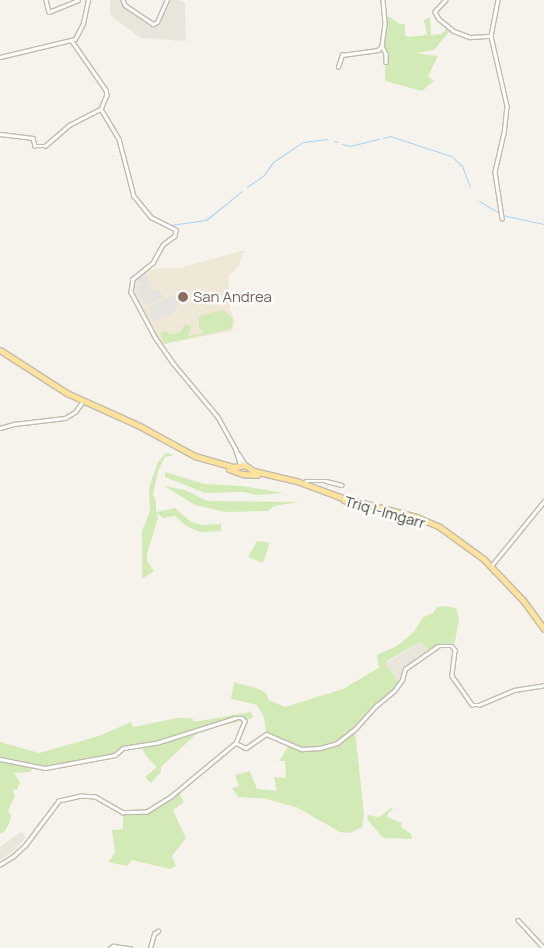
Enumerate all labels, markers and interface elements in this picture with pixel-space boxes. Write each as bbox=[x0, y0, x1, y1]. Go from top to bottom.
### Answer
place label: San Andrea bbox=[193, 288, 272, 306]
marker: San Andrea bbox=[177, 291, 189, 303]
street label: Triq l-Imġarr bbox=[343, 492, 427, 532]

